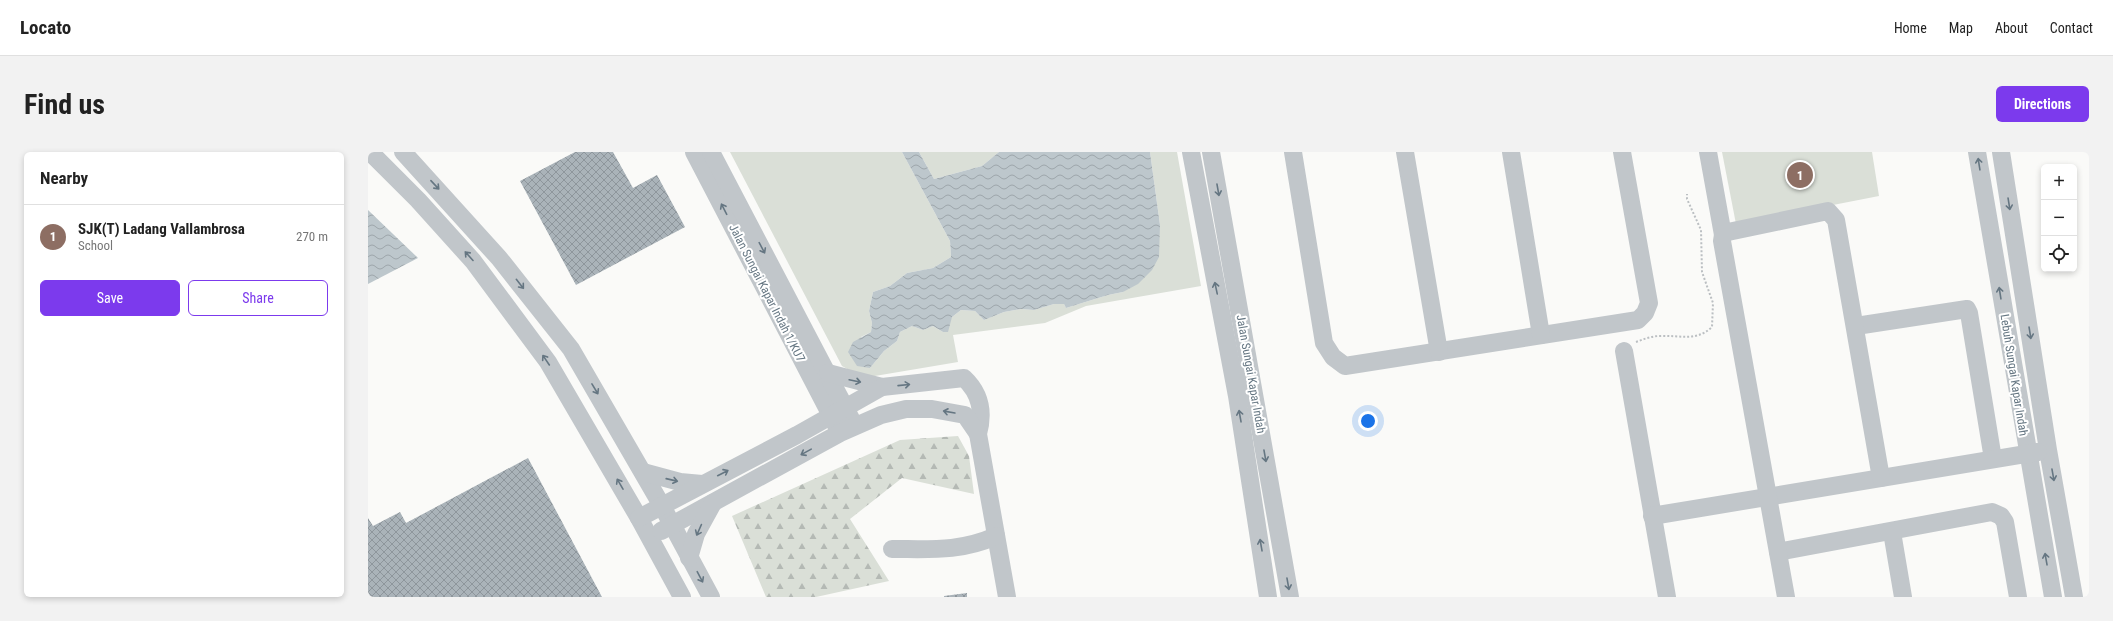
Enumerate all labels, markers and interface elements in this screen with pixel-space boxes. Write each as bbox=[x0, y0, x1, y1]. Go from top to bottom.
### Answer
text: Locato bbox=[20, 16, 71, 39]
text: Home bbox=[1894, 20, 1927, 36]
text: Map bbox=[1949, 20, 1973, 36]
text: About bbox=[1995, 20, 2028, 36]
text: Contact bbox=[2050, 20, 2093, 36]
button: Directions bbox=[1996, 86, 2089, 122]
text: Find us bbox=[24, 88, 105, 121]
one-way arrow bbox=[1975, 158, 1983, 171]
pin: 1 bbox=[1787, 160, 1813, 190]
map controls bbox=[2041, 164, 2077, 272]
button: + bbox=[2041, 164, 2077, 200]
text: Nearby bbox=[40, 168, 88, 188]
one-way arrow bbox=[430, 180, 439, 190]
one-way arrow bbox=[1214, 183, 1222, 196]
one-way arrow bbox=[2006, 197, 2014, 210]
button: − bbox=[2041, 200, 2077, 236]
one-way arrow bbox=[720, 204, 727, 216]
text: SJK(T) Ladang Vallambrosa bbox=[78, 220, 245, 238]
street label: Jalan Sungai Kapar Indah 1/KU7 bbox=[726, 222, 808, 364]
text: 1 bbox=[50, 229, 56, 244]
text: 270 m bbox=[296, 229, 328, 244]
button: locate bbox=[2041, 236, 2077, 272]
text: School bbox=[78, 238, 113, 253]
one-way arrow bbox=[759, 242, 766, 254]
one-way arrow bbox=[464, 251, 473, 261]
one-way arrow bbox=[516, 278, 524, 289]
button: Save bbox=[40, 280, 180, 316]
button: Share bbox=[188, 280, 328, 316]
one-way arrow bbox=[1212, 282, 1220, 295]
one-way arrow bbox=[1996, 286, 2004, 299]
street label: Lebuh Sungai Kapar Indah bbox=[1997, 313, 2031, 437]
street label: Jalan Sungai Kapar Indah bbox=[1234, 314, 1268, 435]
one-way arrow bbox=[2026, 326, 2034, 339]
one-way arrow bbox=[542, 355, 550, 366]
one-way arrow bbox=[848, 377, 861, 385]
one-way arrow bbox=[897, 381, 910, 388]
one-way arrow bbox=[592, 383, 600, 395]
one-way arrow bbox=[943, 408, 956, 416]
one-way arrow bbox=[1236, 410, 1244, 423]
your location bbox=[1358, 411, 1378, 431]
one-way arrow bbox=[800, 448, 812, 456]
one-way arrow bbox=[1261, 449, 1269, 462]
one-way arrow bbox=[2049, 468, 2057, 481]
one-way arrow bbox=[717, 469, 729, 476]
one-way arrow bbox=[665, 477, 678, 484]
one-way arrow bbox=[615, 478, 623, 490]
one-way arrow bbox=[694, 523, 702, 535]
one-way arrow bbox=[1257, 538, 1265, 551]
one-way arrow bbox=[2042, 553, 2050, 566]
one-way arrow bbox=[696, 571, 704, 583]
one-way arrow bbox=[1284, 577, 1292, 590]

